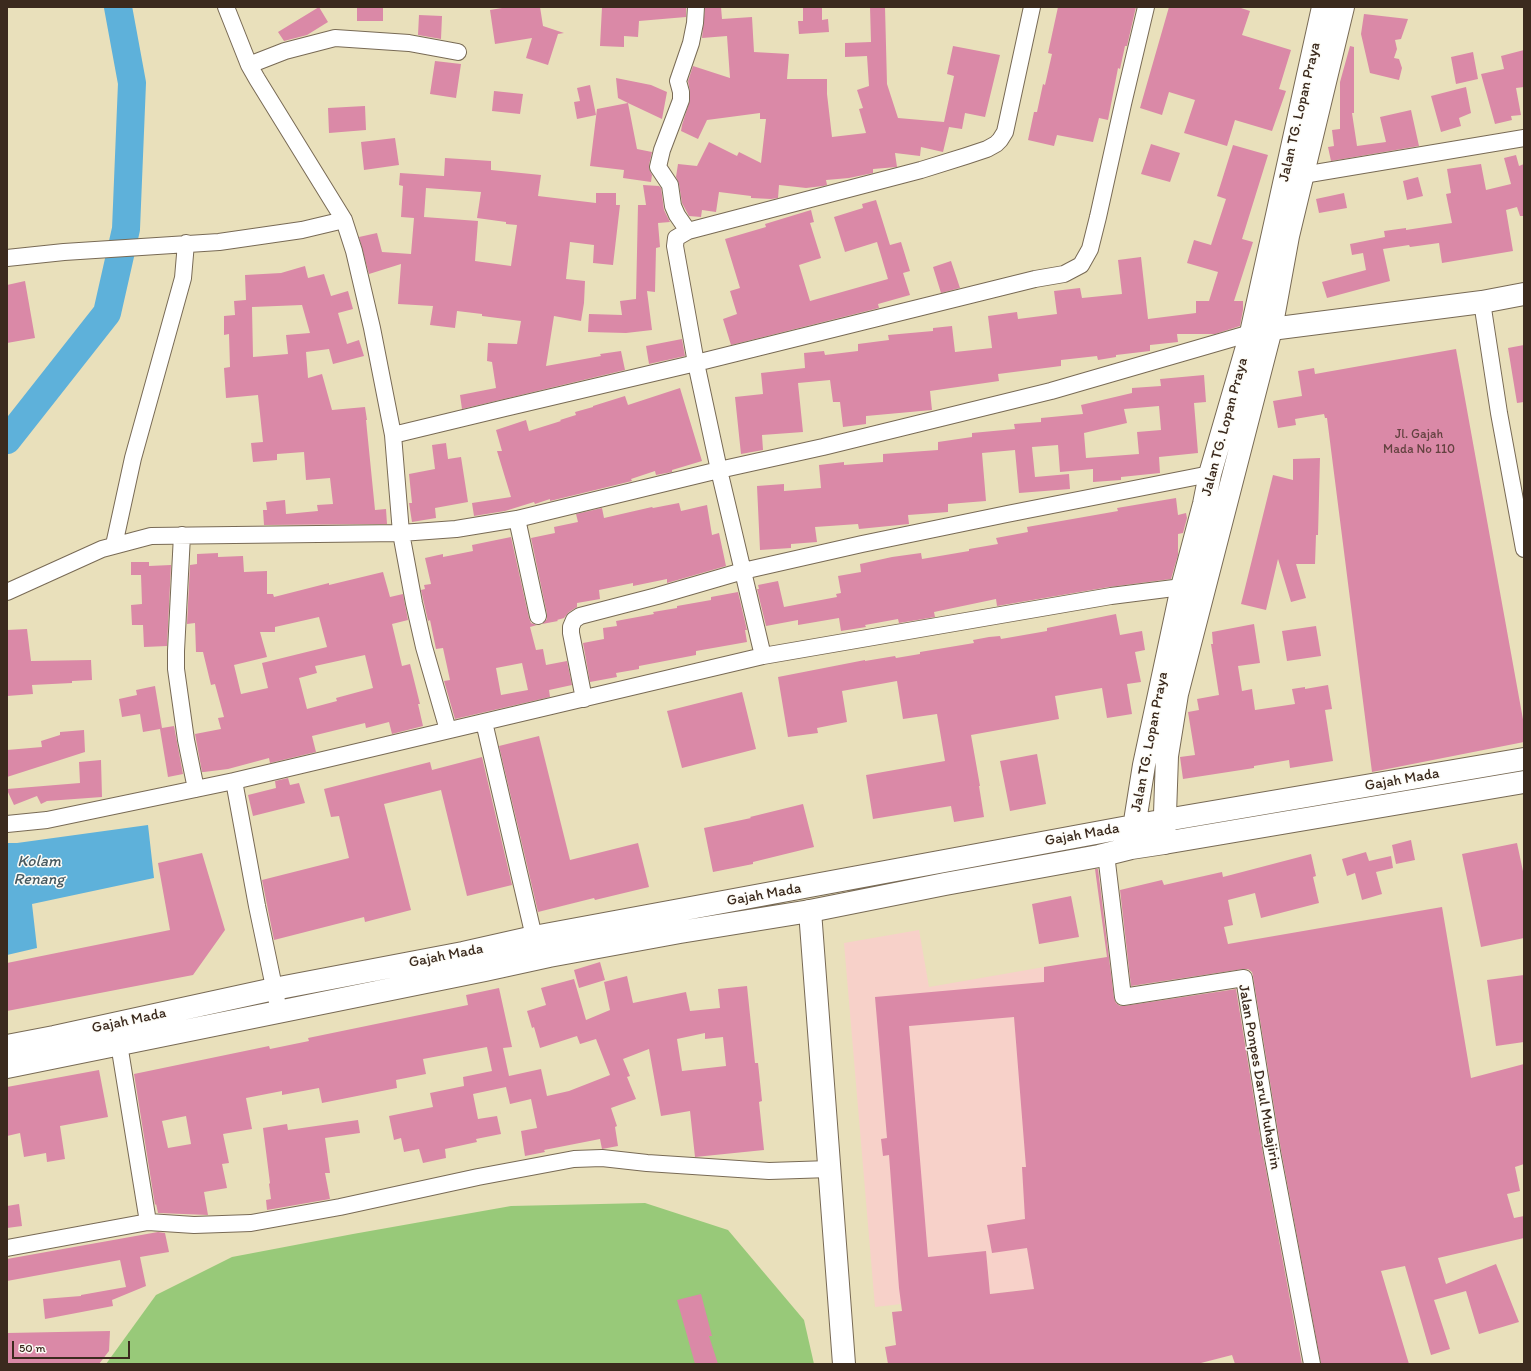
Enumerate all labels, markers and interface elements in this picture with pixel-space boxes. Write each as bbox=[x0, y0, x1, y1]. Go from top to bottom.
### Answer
street label: Jalan TG. Lopan Praya bbox=[1275, 41, 1325, 183]
street label: Jalan TG. Lopan Praya bbox=[1198, 356, 1252, 498]
house number: Jl. Gajah Mada No 110 bbox=[1383, 427, 1455, 458]
street label: Jalan TG. Lopan Praya bbox=[1128, 670, 1172, 814]
street label: Gajah Mada bbox=[1363, 765, 1441, 795]
street label: Gajah Mada bbox=[1043, 820, 1121, 850]
water label: Kolam Renang bbox=[14, 852, 64, 890]
street label: Gajah Mada bbox=[725, 880, 803, 910]
street label: Gajah Mada bbox=[407, 940, 485, 972]
street label: Jalan Ponpes Darul Muhajirin bbox=[1234, 983, 1284, 1171]
street label: Gajah Mada bbox=[90, 1004, 168, 1038]
scale bar bbox=[14, 1333, 132, 1359]
text: 50 m bbox=[19, 1341, 45, 1355]

